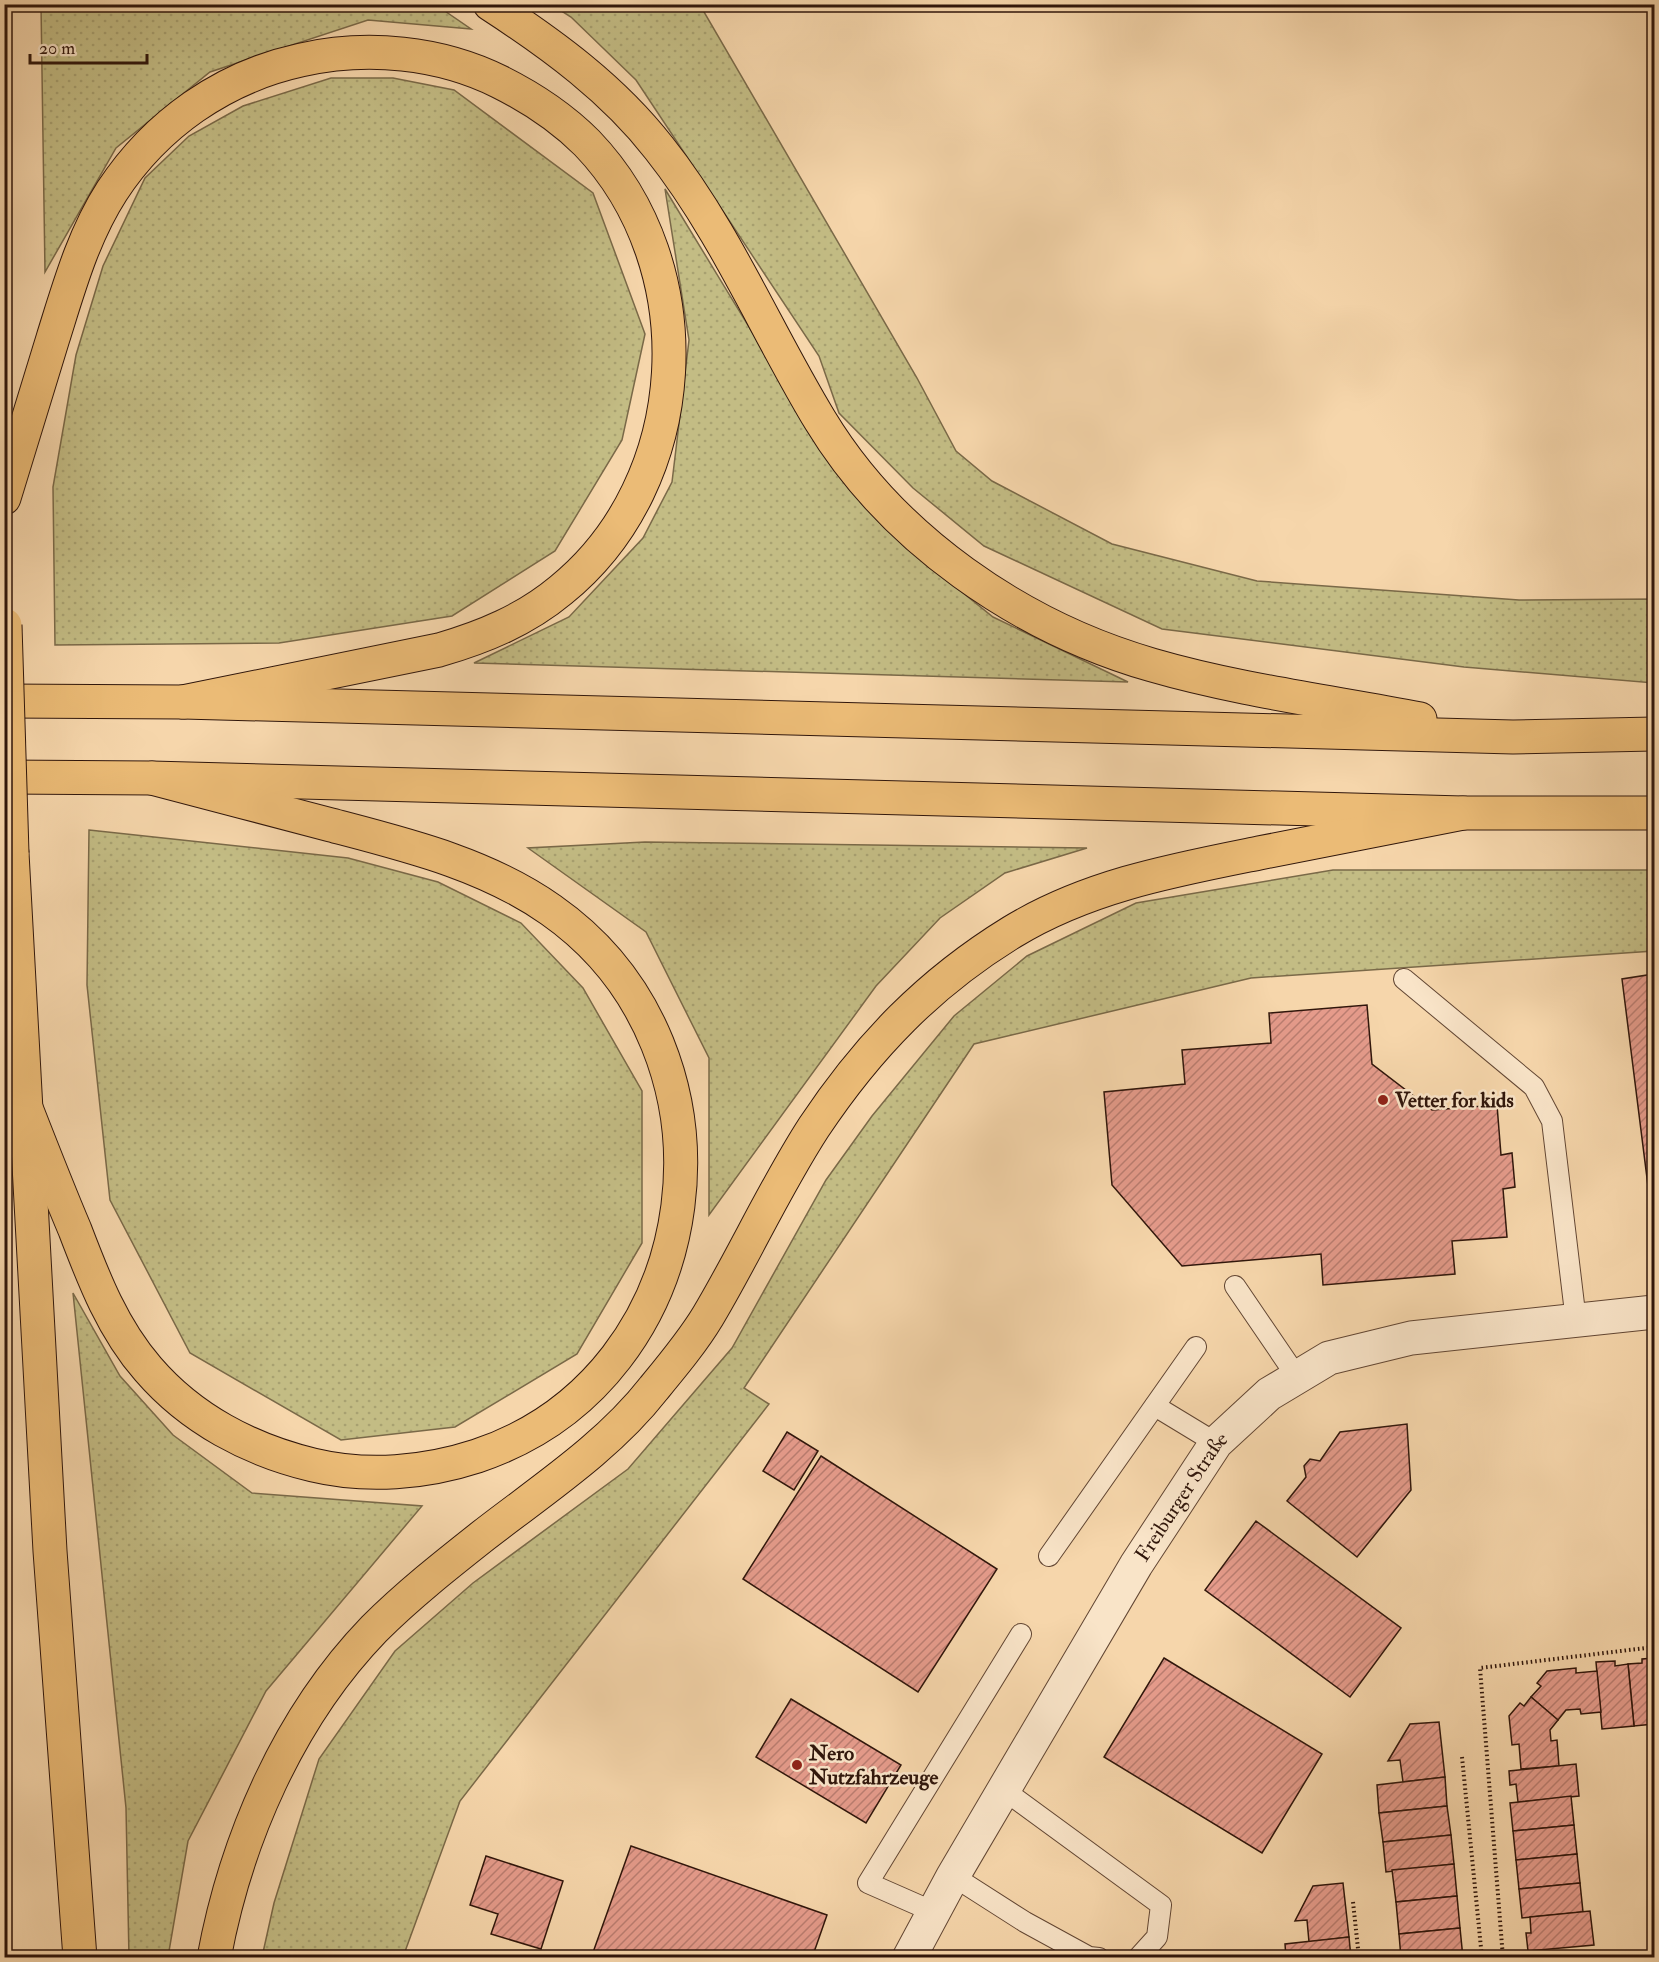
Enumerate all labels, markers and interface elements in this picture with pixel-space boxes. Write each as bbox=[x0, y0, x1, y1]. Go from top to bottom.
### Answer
scale bar bbox=[30, 27, 147, 65]
text: 20 m bbox=[39, 37, 75, 60]
place label: Vetter for kids bbox=[1394, 1087, 1514, 1114]
marker: Vetter for kids bbox=[1376, 1093, 1390, 1107]
street label: Freiburger Straße bbox=[1129, 1425, 1234, 1566]
place label: Nero Nutzfahrzeuge bbox=[808, 1740, 938, 1791]
marker: Nero Nutzfahrzeuge bbox=[790, 1758, 804, 1772]

